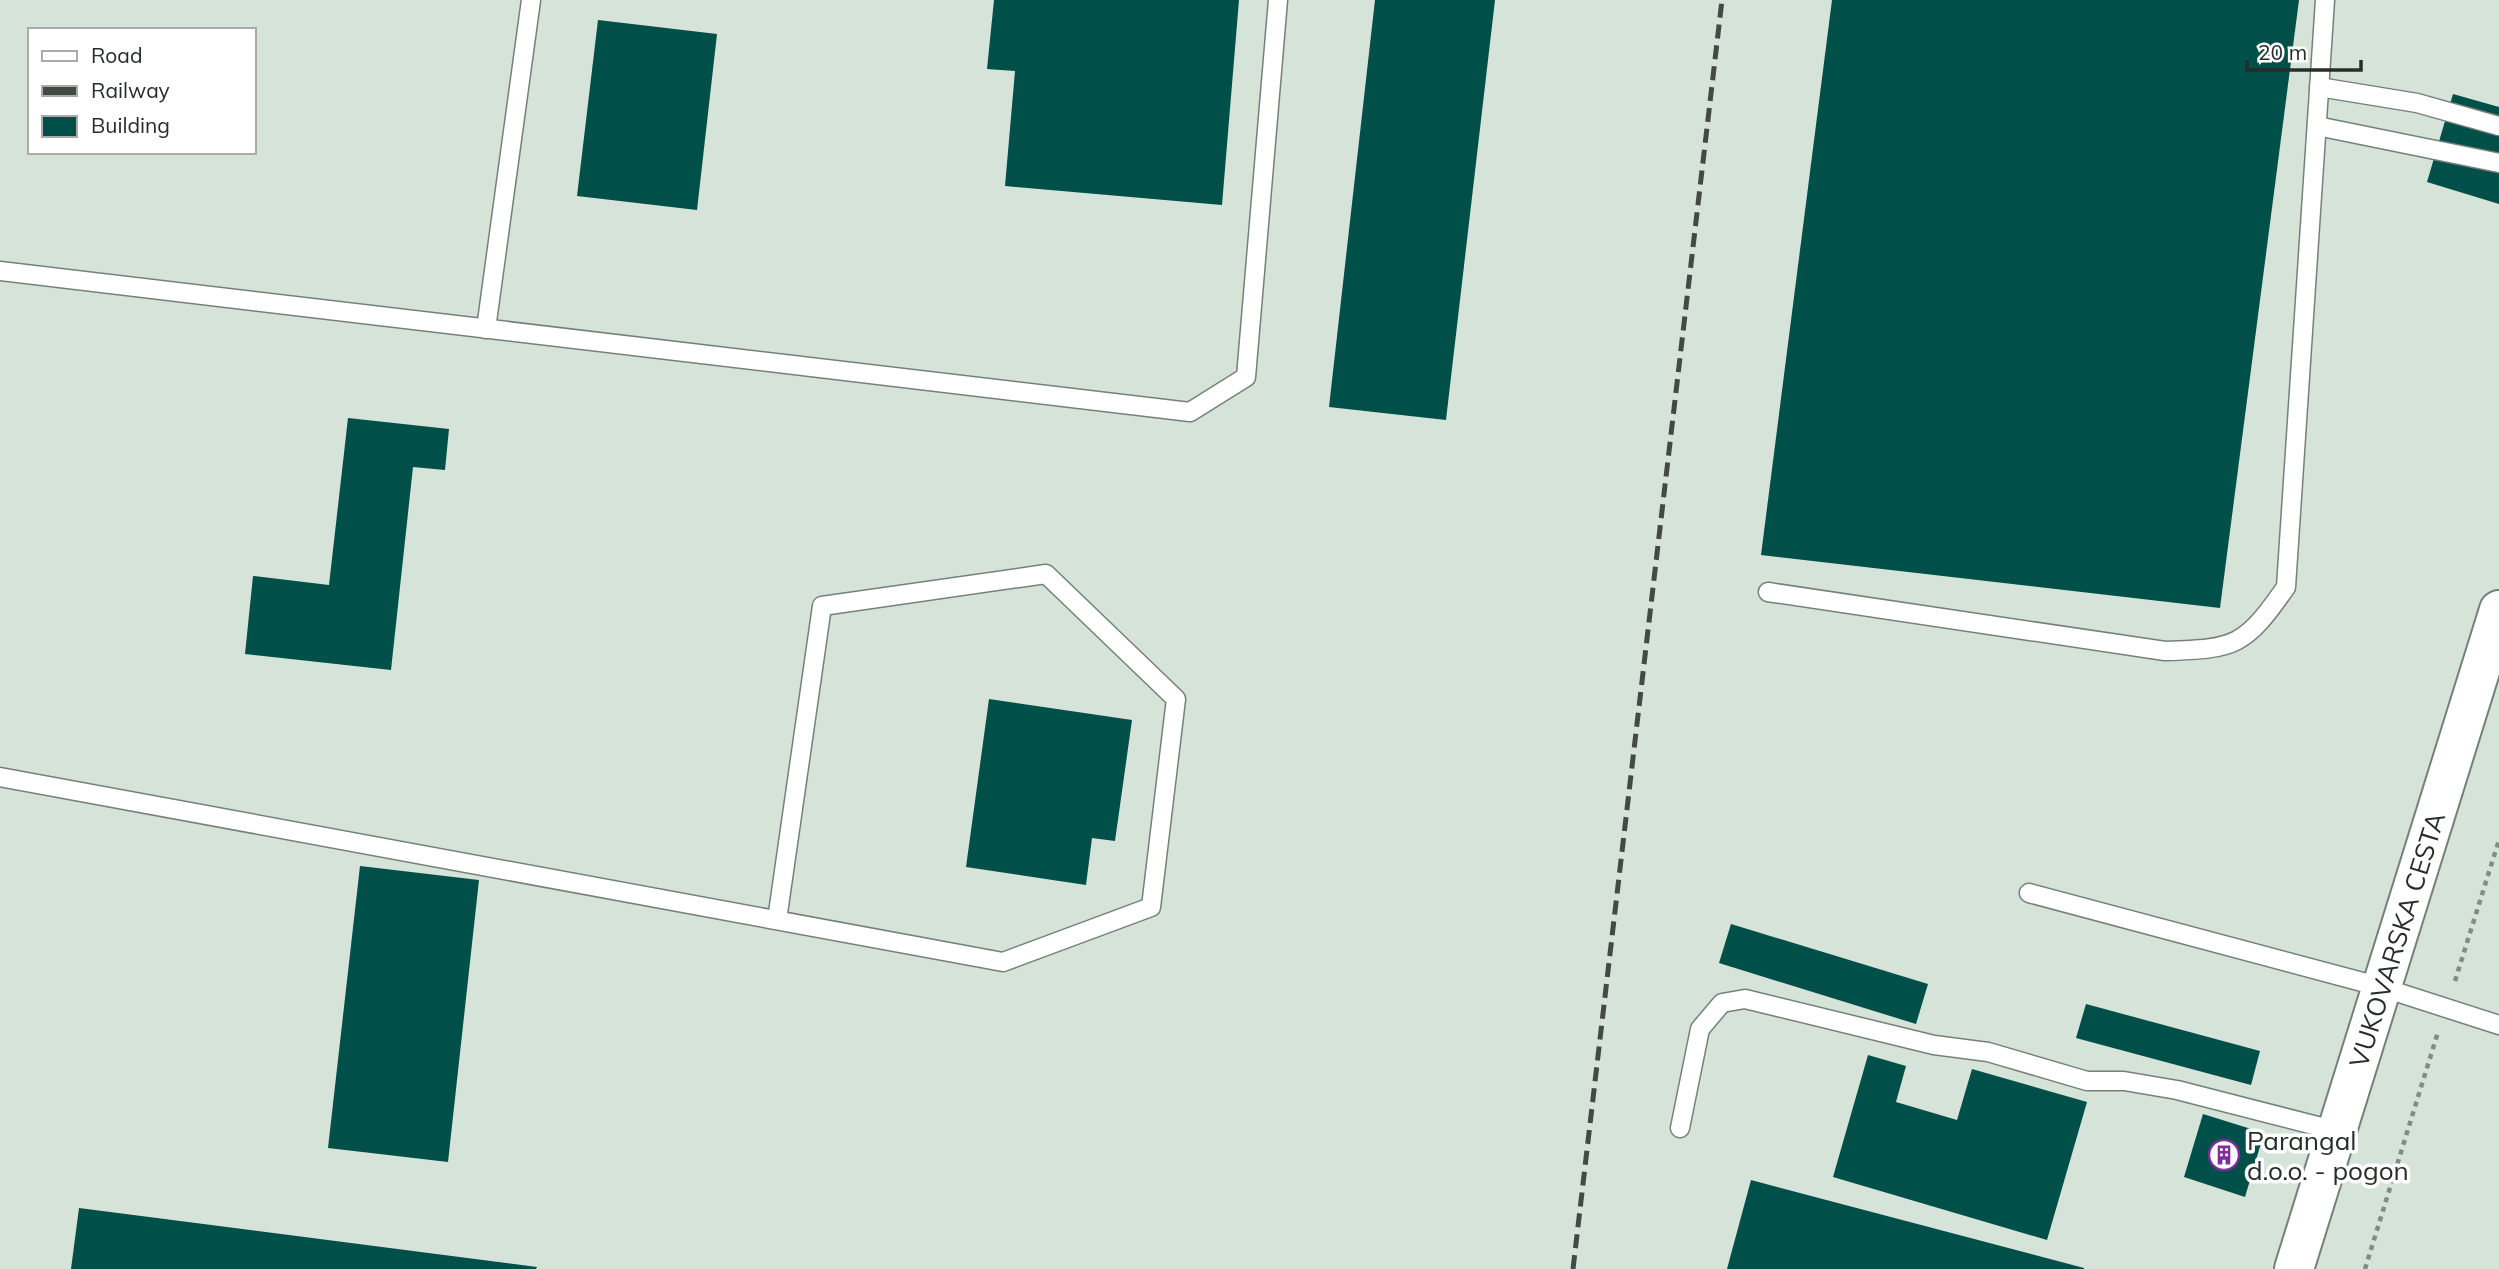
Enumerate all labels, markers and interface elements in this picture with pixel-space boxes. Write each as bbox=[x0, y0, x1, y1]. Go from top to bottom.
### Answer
legend bbox=[28, 28, 256, 154]
scale bar bbox=[2247, 28, 2361, 72]
text: 20 m bbox=[2258, 39, 2307, 65]
text: Road bbox=[91, 42, 142, 68]
text: Railway bbox=[91, 77, 170, 103]
text: Building bbox=[91, 112, 170, 138]
street label: VUKOVARSKA CESTA bbox=[2341, 808, 2452, 1071]
place label: Parangal d.o.o. - pogon bbox=[2247, 1124, 2409, 1187]
building icon: Parangal d.o.o. - pogon bbox=[2207, 1138, 2241, 1172]

